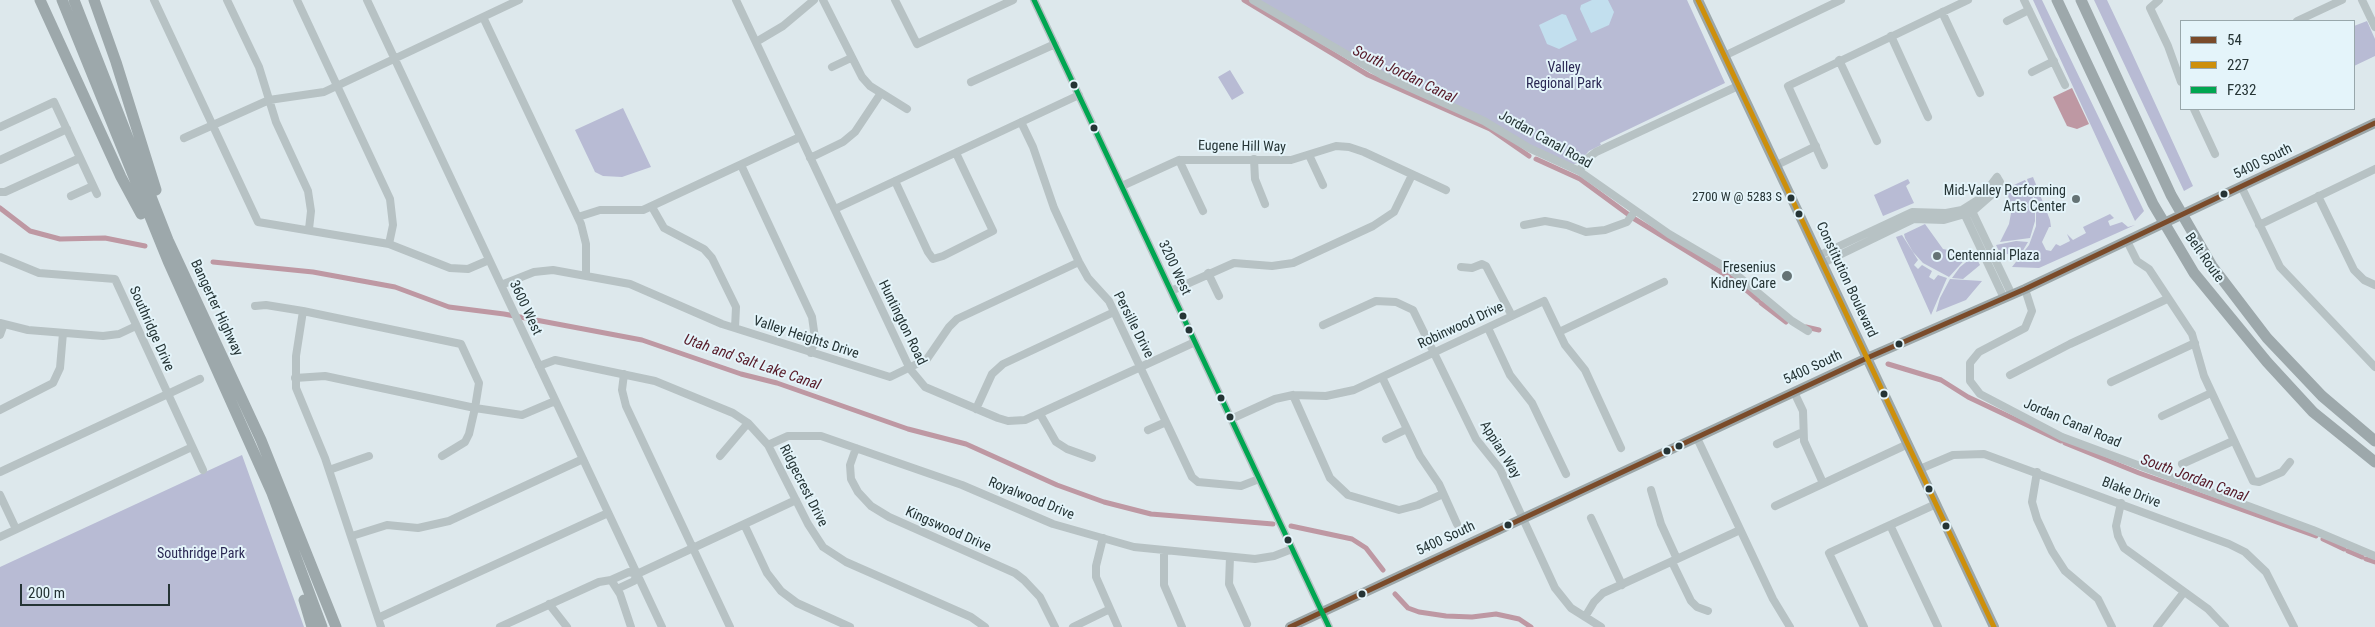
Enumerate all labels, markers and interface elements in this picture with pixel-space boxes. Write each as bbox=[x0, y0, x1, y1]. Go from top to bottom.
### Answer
legend bbox=[2180, 20, 2355, 110]
text: 54 bbox=[2227, 31, 2242, 49]
water label: South Jordan Canal bbox=[1350, 42, 1458, 108]
text: 227 bbox=[2227, 56, 2249, 74]
park label: Valley Regional Park bbox=[1526, 60, 1602, 92]
unlabelled marker bbox=[1069, 80, 1079, 90]
text: F232 bbox=[2227, 81, 2256, 99]
street label: Jordan Canal Road bbox=[1495, 107, 1595, 173]
unlabelled marker bbox=[1089, 123, 1099, 133]
street label: Eugene Hill Way bbox=[1198, 138, 1286, 156]
street label: 5400 South bbox=[2231, 141, 2295, 183]
place label: Mid-Valley Performing Arts Center bbox=[1944, 183, 2066, 216]
unlabelled marker bbox=[2219, 189, 2229, 199]
place label: 2700 W @ 5283 S bbox=[1692, 190, 1782, 206]
marker: 2700 W @ 5283 S bbox=[1786, 193, 1796, 203]
marker: Mid-Valley Performing Arts Center bbox=[2070, 193, 2082, 205]
unlabelled marker bbox=[1794, 209, 1804, 219]
street label: Constitution Boulevard bbox=[1812, 220, 1880, 340]
street label: Belt Route bbox=[2181, 230, 2227, 286]
street label: 3200 West bbox=[1154, 238, 1194, 298]
place label: Centennial Plaza bbox=[1947, 248, 2039, 264]
marker: Centennial Plaza bbox=[1931, 250, 1943, 262]
street label: Bangerter Highway bbox=[186, 257, 246, 359]
place label: Fresenius Kidney Care bbox=[1711, 260, 1776, 292]
marker: Fresenius Kidney Care bbox=[1780, 269, 1794, 283]
street label: 3600 West bbox=[505, 278, 545, 338]
street label: Huntington Road bbox=[874, 278, 930, 368]
street label: Southridge Drive bbox=[125, 284, 177, 374]
street label: Persille Drive bbox=[1109, 289, 1157, 361]
street label: Robinwood Drive bbox=[1415, 299, 1507, 353]
unlabelled marker bbox=[1178, 311, 1188, 321]
street label: Valley Heights Drive bbox=[751, 313, 861, 363]
unlabelled marker bbox=[1184, 325, 1194, 335]
water label: Utah and Salt Lake Canal bbox=[681, 331, 823, 395]
unlabelled marker bbox=[1894, 339, 1904, 349]
street label: 5400 South bbox=[1781, 347, 1845, 389]
unlabelled marker bbox=[1879, 389, 1889, 399]
unlabelled marker bbox=[1216, 393, 1226, 403]
street label: Jordan Canal Road bbox=[2021, 396, 2123, 452]
unlabelled marker bbox=[1225, 412, 1235, 422]
street label: Appian Way bbox=[1476, 418, 1524, 482]
unlabelled marker bbox=[1674, 441, 1684, 451]
street label: Ridgecrest Drive bbox=[775, 442, 831, 530]
unlabelled marker bbox=[1662, 446, 1672, 456]
water label: South Jordan Canal bbox=[2138, 451, 2250, 507]
street label: Royalwood Drive bbox=[986, 474, 1076, 524]
street label: Blake Drive bbox=[2099, 474, 2163, 512]
unlabelled marker bbox=[1924, 484, 1934, 494]
street label: Kingswood Drive bbox=[902, 504, 994, 556]
street label: 5400 South bbox=[1414, 518, 1478, 560]
unlabelled marker bbox=[1503, 520, 1513, 530]
unlabelled marker bbox=[1941, 521, 1951, 531]
unlabelled marker bbox=[1283, 535, 1293, 545]
park label: Southridge Park bbox=[157, 546, 245, 562]
scale bar bbox=[22, 574, 172, 606]
text: 200 m bbox=[28, 584, 65, 602]
unlabelled marker bbox=[1357, 589, 1367, 599]

